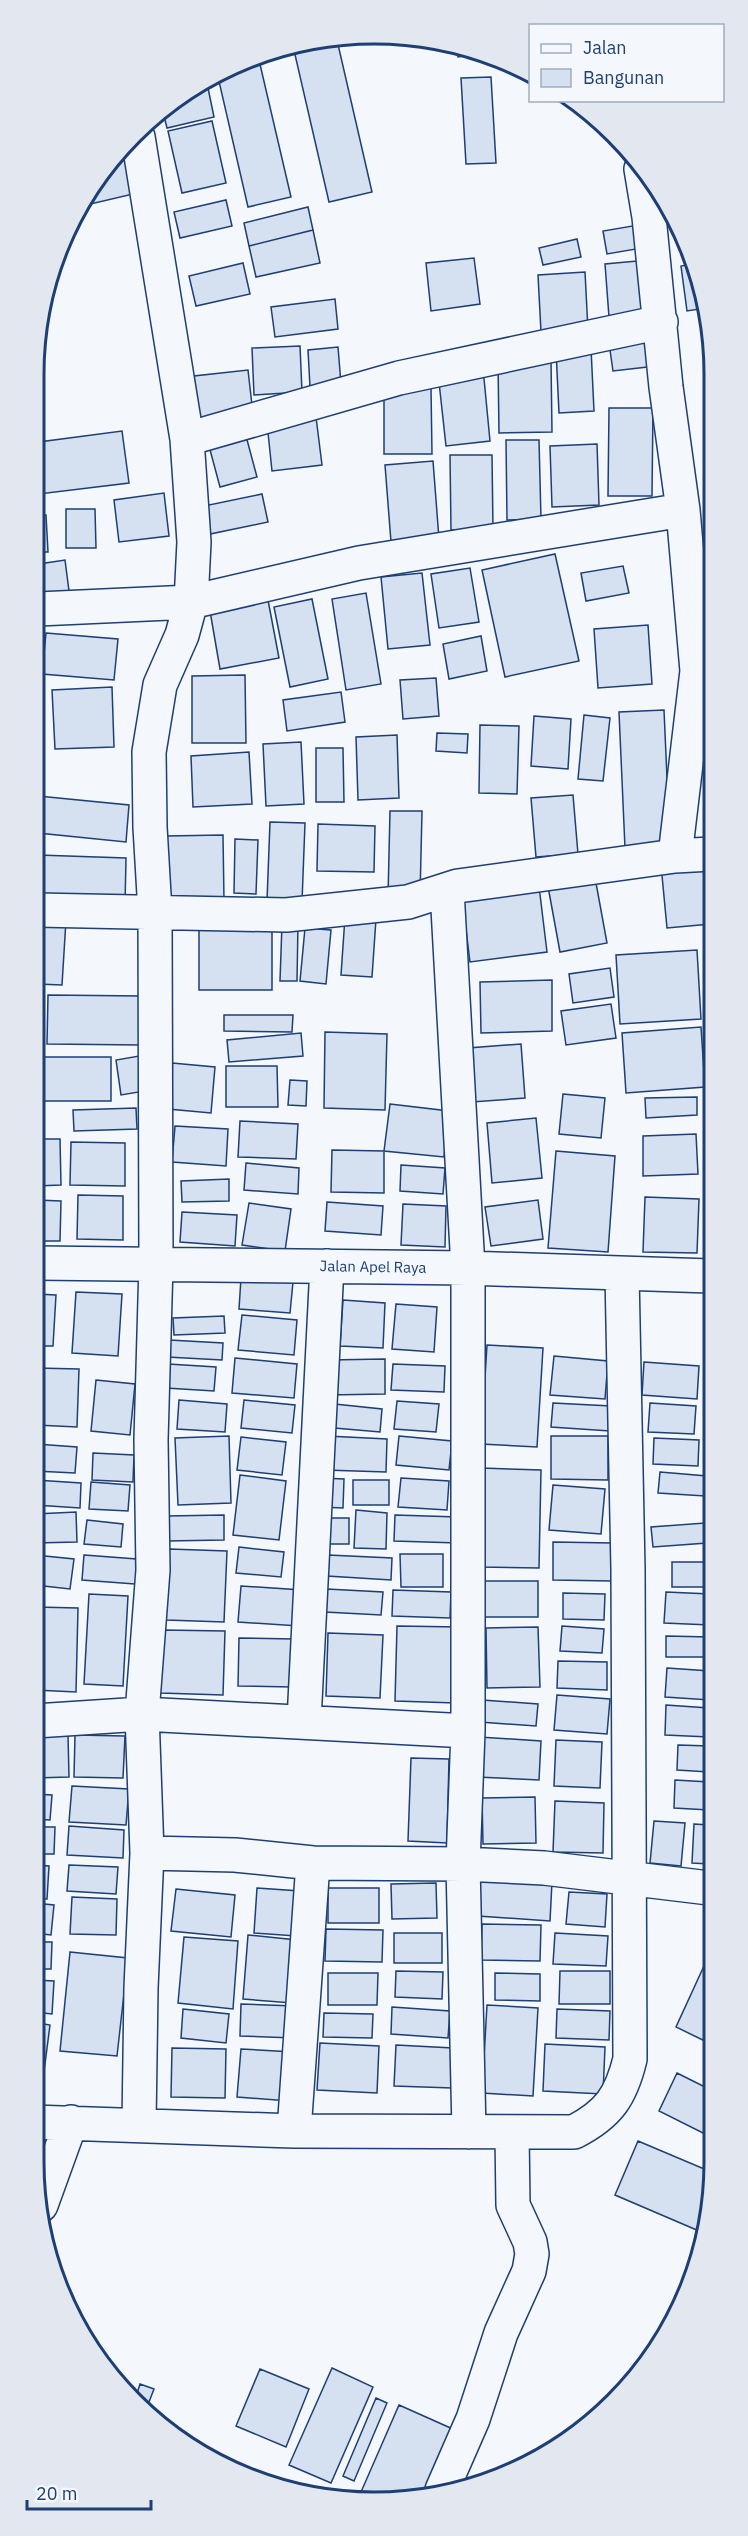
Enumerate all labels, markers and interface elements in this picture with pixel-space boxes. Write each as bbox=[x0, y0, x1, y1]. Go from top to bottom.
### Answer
legend bbox=[529, 24, 724, 102]
text: Jalan bbox=[583, 36, 627, 59]
text: Bangunan bbox=[583, 66, 664, 89]
street label: Jalan Apel Raya bbox=[320, 1256, 426, 1277]
scale bar bbox=[27, 2473, 152, 2511]
text: 20 m bbox=[36, 2482, 78, 2505]

